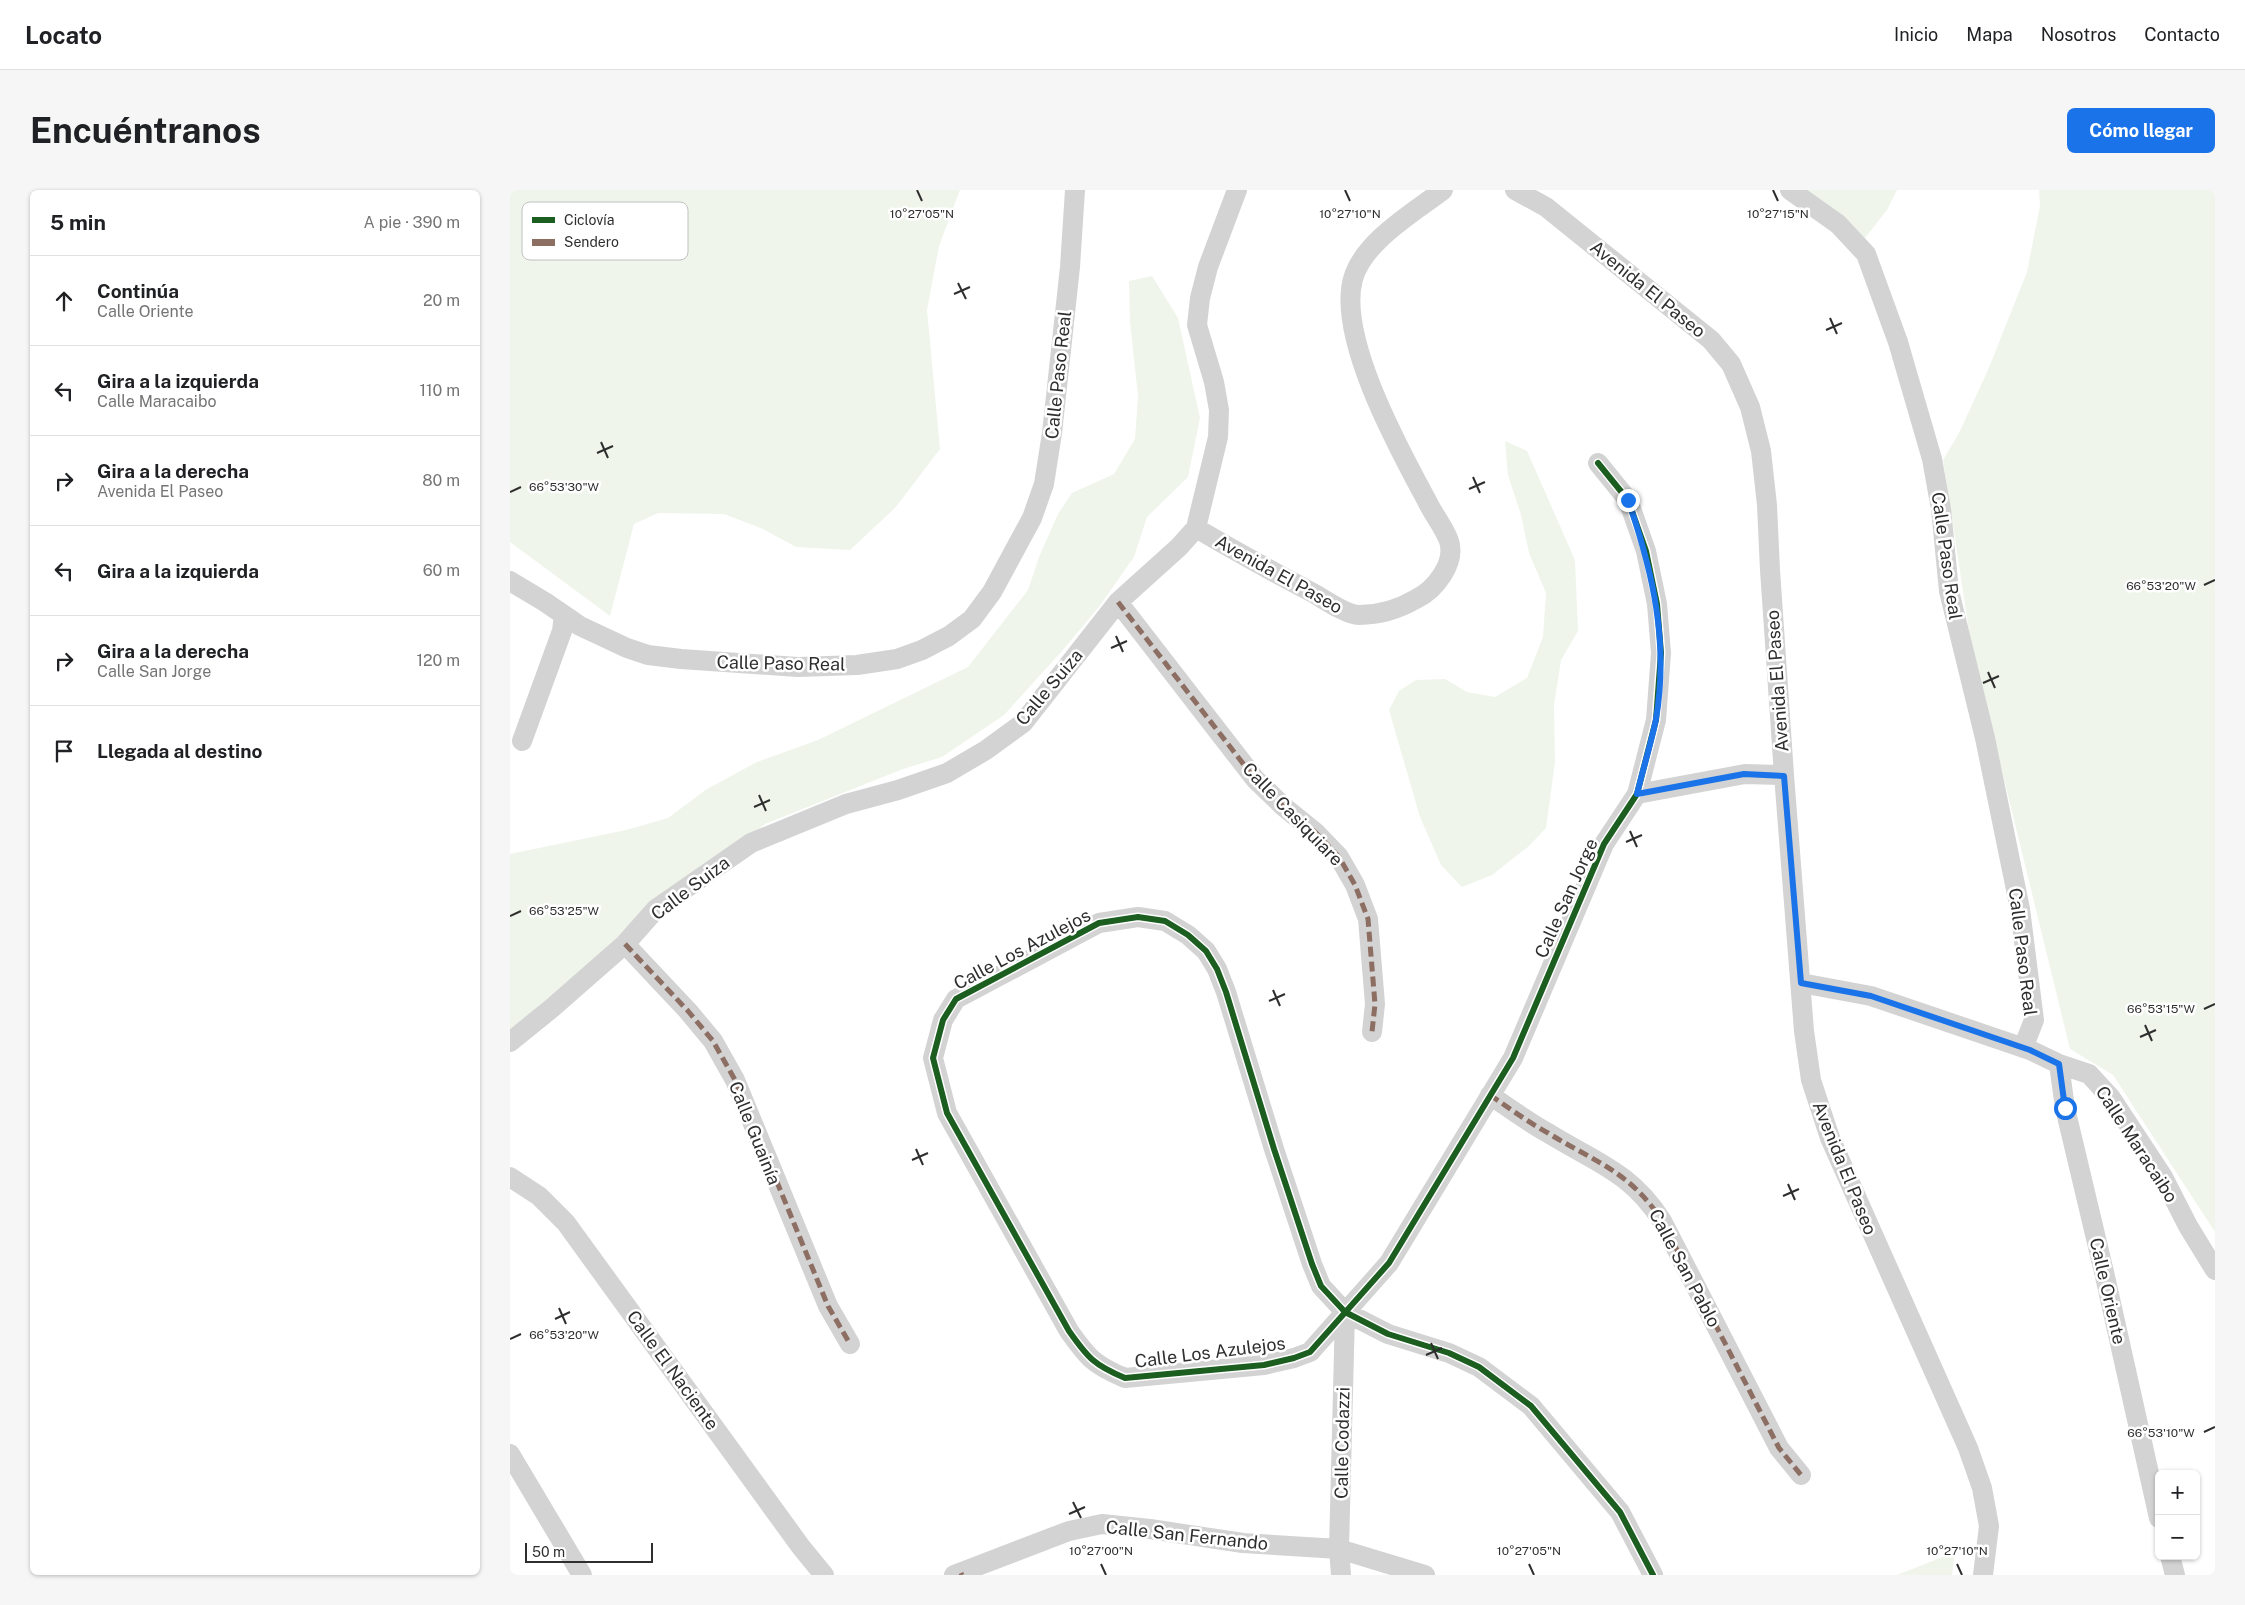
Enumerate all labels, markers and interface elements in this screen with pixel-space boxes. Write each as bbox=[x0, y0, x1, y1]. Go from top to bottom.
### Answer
text: Locato bbox=[25, 21, 102, 49]
text: Inicio bbox=[1894, 24, 1938, 45]
text: Mapa bbox=[1966, 24, 2013, 45]
text: Nosotros bbox=[2041, 24, 2116, 45]
text: Contacto bbox=[2144, 24, 2220, 45]
button: Cómo llegar bbox=[2067, 108, 2215, 153]
text: Encuéntranos bbox=[30, 110, 261, 151]
legend bbox=[522, 202, 688, 260]
text: 10°27'05"N bbox=[890, 207, 954, 221]
text: 10°27'10"N bbox=[1319, 207, 1381, 221]
text: 10°27'15"N bbox=[1747, 207, 1809, 221]
text: 5 min bbox=[50, 210, 106, 235]
text: Ciclovía bbox=[564, 212, 614, 228]
text: A pie · 390 m bbox=[364, 213, 460, 232]
text: Sendero bbox=[564, 234, 619, 250]
street label: Avenida El Paseo bbox=[1586, 236, 1710, 342]
text: Continúa bbox=[97, 280, 179, 302]
icon: ahead bbox=[50, 287, 78, 315]
text: 20 m bbox=[423, 291, 460, 310]
text: Calle Oriente bbox=[97, 302, 194, 321]
street label: Calle Paso Real bbox=[1041, 310, 1075, 440]
text: Gira a la izquierda bbox=[97, 370, 259, 392]
icon: left bbox=[50, 377, 78, 405]
text: 110 m bbox=[419, 381, 460, 400]
text: Calle Maracaibo bbox=[97, 392, 217, 411]
text: Gira a la derecha bbox=[97, 460, 249, 482]
icon: right bbox=[50, 467, 78, 495]
text: 80 m bbox=[422, 471, 460, 490]
text: 66°53'30"W bbox=[529, 480, 600, 494]
text: Avenida El Paseo bbox=[97, 482, 223, 501]
route end bbox=[1617, 489, 1640, 512]
street label: Calle Paso Real bbox=[1928, 491, 1966, 621]
street label: Avenida El Paseo bbox=[1212, 530, 1346, 618]
icon: left bbox=[50, 557, 78, 585]
text: Gira a la izquierda bbox=[97, 560, 259, 582]
text: 60 m bbox=[423, 561, 460, 580]
text: 66°53'20"W bbox=[2126, 579, 2196, 593]
street label: Avenida El Paseo bbox=[1762, 609, 1792, 753]
text: Gira a la derecha bbox=[97, 640, 249, 662]
street label: Calle Suiza bbox=[1011, 645, 1087, 729]
icon: right bbox=[50, 647, 78, 675]
text: 120 m bbox=[416, 651, 460, 670]
street label: Calle Paso Real bbox=[716, 651, 846, 675]
text: Calle San Jorge bbox=[97, 662, 211, 681]
icon: arrive bbox=[50, 737, 78, 765]
text: Llegada al destino bbox=[97, 740, 262, 762]
street label: Calle Casiquiare bbox=[1238, 758, 1348, 870]
street label: Calle San Jorge bbox=[1530, 835, 1602, 961]
street label: Calle Suiza bbox=[647, 852, 733, 924]
street label: Calle Paso Real bbox=[2005, 887, 2041, 1017]
text: 66°53'25"W bbox=[529, 904, 600, 918]
street label: Calle Los Azulejos bbox=[950, 904, 1094, 994]
text: 66°53'15"W bbox=[2127, 1002, 2195, 1016]
street label: Calle Guainía bbox=[725, 1078, 785, 1188]
street label: Calle Maracaibo bbox=[2092, 1082, 2182, 1206]
route start bbox=[2054, 1097, 2077, 1120]
street label: Avenida El Paseo bbox=[1809, 1098, 1881, 1238]
street label: Calle San Pablo bbox=[1645, 1205, 1725, 1331]
street label: Calle Oriente bbox=[2086, 1236, 2130, 1346]
street label: Calle El Naciente bbox=[623, 1306, 723, 1434]
text: 66°53'20"W bbox=[529, 1328, 599, 1342]
street label: Calle Los Azulejos bbox=[1133, 1332, 1287, 1372]
street label: Calle Codazzi bbox=[1331, 1387, 1353, 1499]
text: 66°53'10"W bbox=[2127, 1426, 2195, 1440]
map controls bbox=[2155, 1470, 2200, 1560]
button: + bbox=[2155, 1470, 2200, 1515]
button: − bbox=[2155, 1515, 2200, 1560]
street label: Calle San Fernando bbox=[1105, 1516, 1269, 1554]
scale bar bbox=[525, 1540, 652, 1563]
text: 50 m bbox=[532, 1544, 565, 1560]
text: 10°27'00"N bbox=[1069, 1544, 1133, 1558]
text: 10°27'05"N bbox=[1497, 1544, 1561, 1558]
text: 10°27'10"N bbox=[1926, 1544, 1988, 1558]

